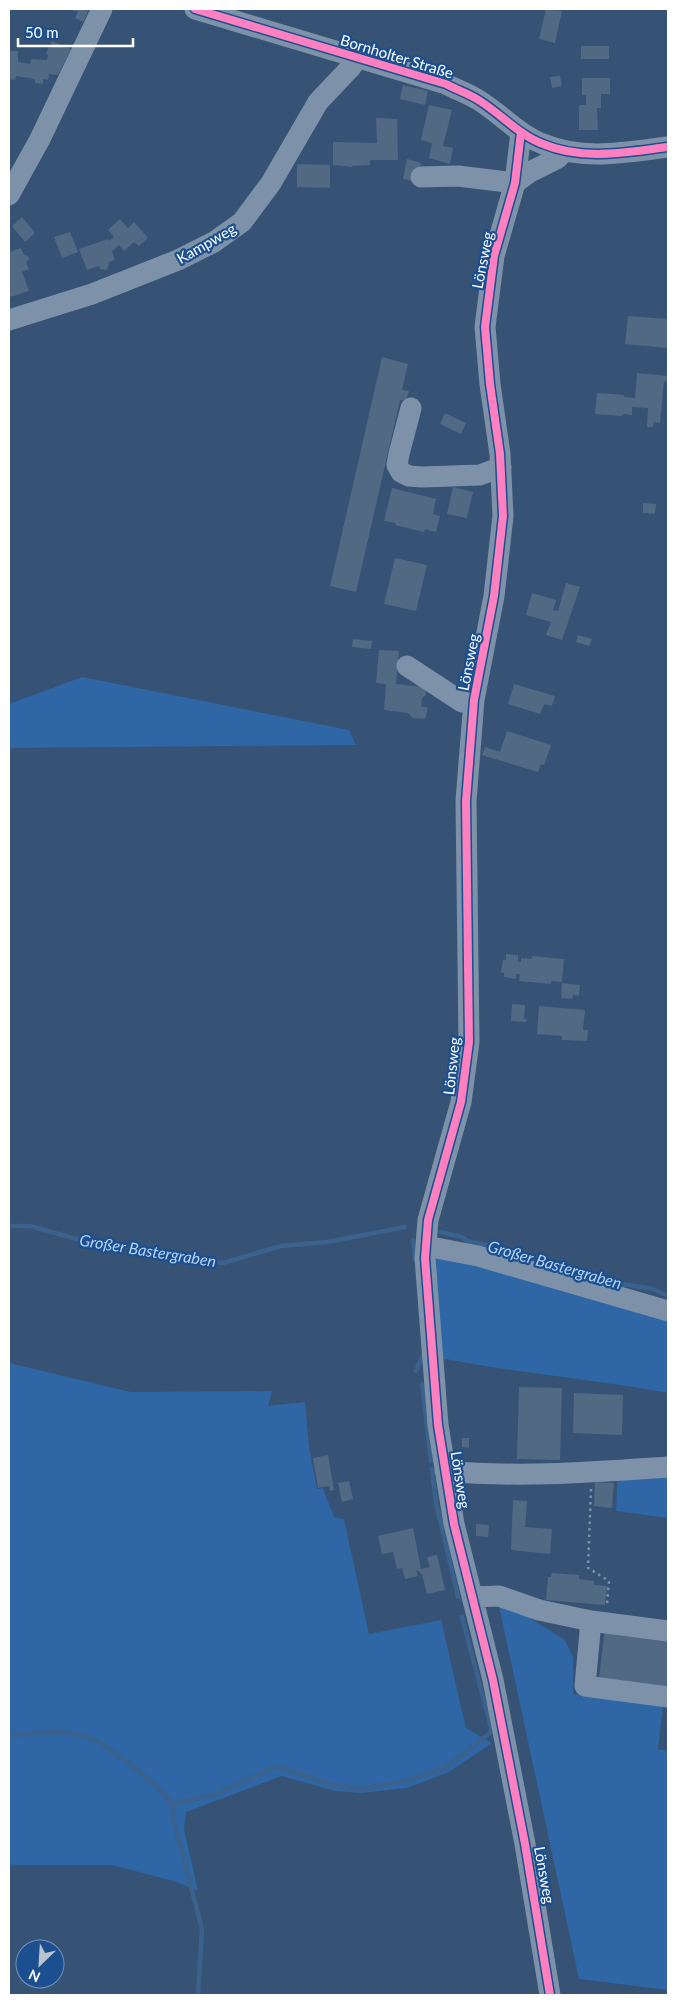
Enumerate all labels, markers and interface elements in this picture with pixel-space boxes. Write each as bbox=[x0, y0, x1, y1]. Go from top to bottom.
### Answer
scale bar bbox=[18, 15, 132, 47]
text: 50 m bbox=[25, 23, 59, 41]
street label: Bornholter Straße bbox=[338, 30, 456, 82]
street label: Kampweg bbox=[173, 219, 239, 267]
street label: Lönsweg bbox=[468, 230, 496, 290]
street label: Lönsweg bbox=[454, 632, 482, 692]
street label: Lönsweg bbox=[439, 1036, 463, 1096]
water label: Großer Bastergraben bbox=[78, 1230, 218, 1270]
water label: Großer Bastergraben bbox=[486, 1236, 624, 1292]
street label: Lönsweg bbox=[448, 1450, 474, 1510]
street label: Lönsweg bbox=[531, 1845, 559, 1905]
north arrow bbox=[15, 1939, 65, 1989]
text: N bbox=[26, 1966, 43, 1986]

